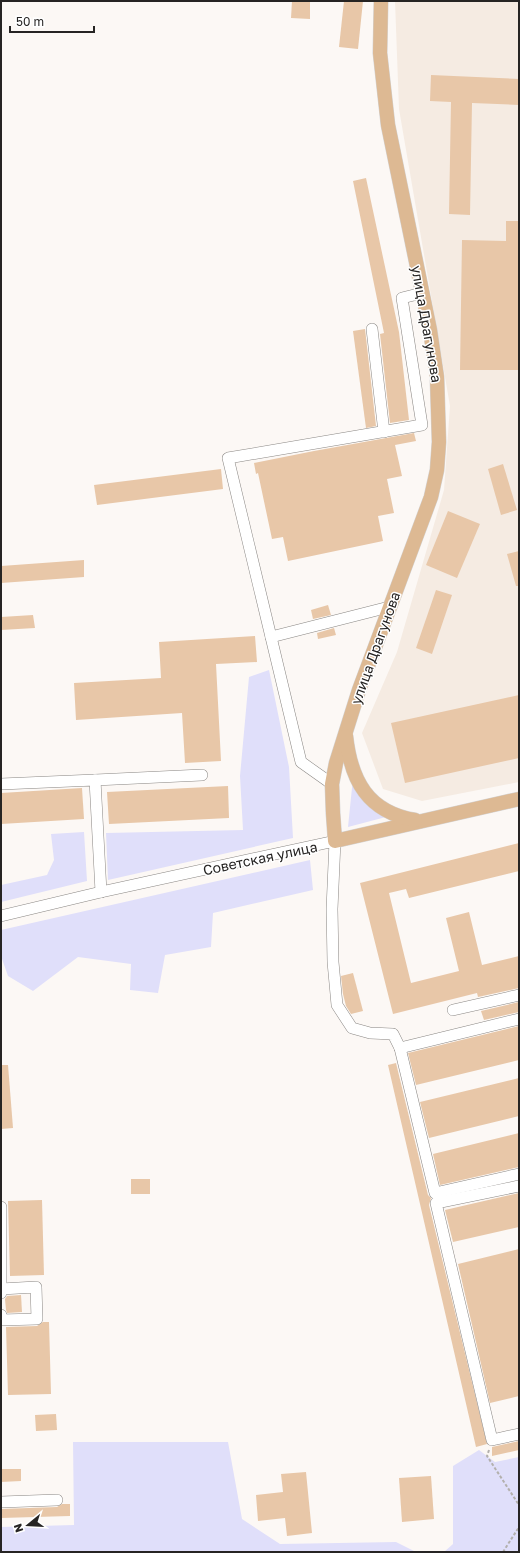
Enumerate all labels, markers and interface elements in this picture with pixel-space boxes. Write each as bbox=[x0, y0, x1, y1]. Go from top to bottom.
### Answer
scale bar bbox=[10, 8, 94, 34]
text: 50 m bbox=[16, 14, 44, 29]
street label: улица Драгунова bbox=[408, 264, 446, 384]
street label: улица Драгунова bbox=[347, 589, 403, 707]
street label: Советская улица bbox=[201, 838, 319, 878]
north arrow bbox=[8, 1505, 48, 1545]
text: N bbox=[11, 1522, 25, 1534]

